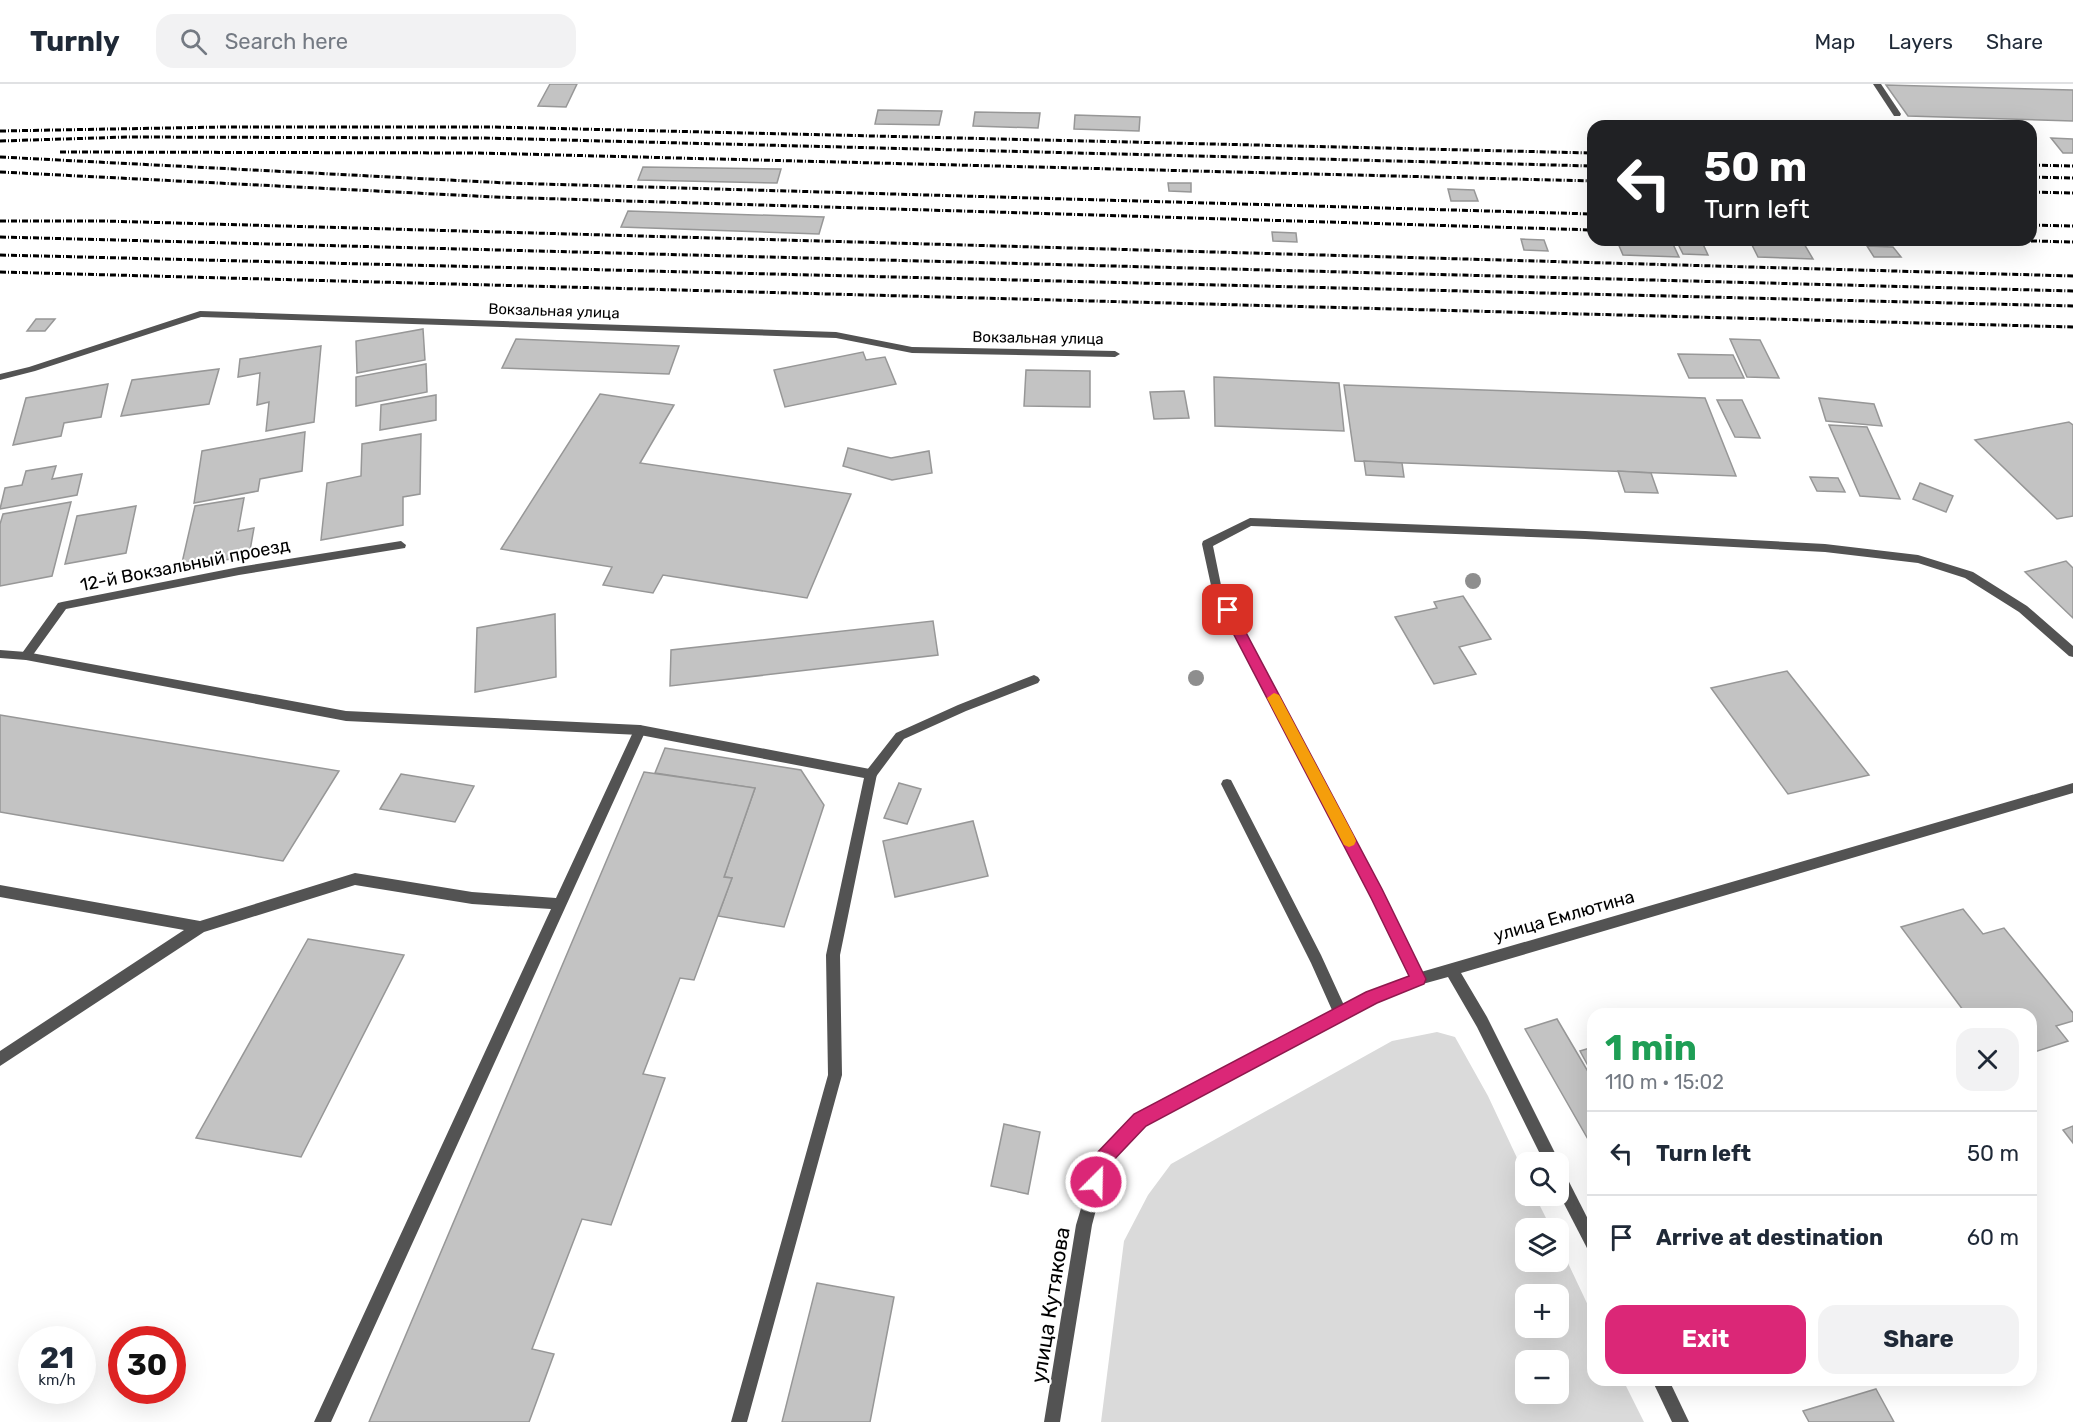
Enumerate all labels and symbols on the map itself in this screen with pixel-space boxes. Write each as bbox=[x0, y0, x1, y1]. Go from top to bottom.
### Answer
street label: Вокзальная улица bbox=[488, 300, 620, 322]
street label: Вокзальная улица bbox=[972, 328, 1104, 348]
street label: 12-й Вокзальный проезд bbox=[78, 534, 292, 596]
pin bbox=[1202, 584, 1253, 635]
street label: улица Емлютина bbox=[1491, 885, 1637, 947]
position arrow bbox=[1064, 1150, 1128, 1214]
street label: улица Кутякова bbox=[1025, 1225, 1075, 1385]
speed limit sign: 30 bbox=[108, 1326, 186, 1404]

